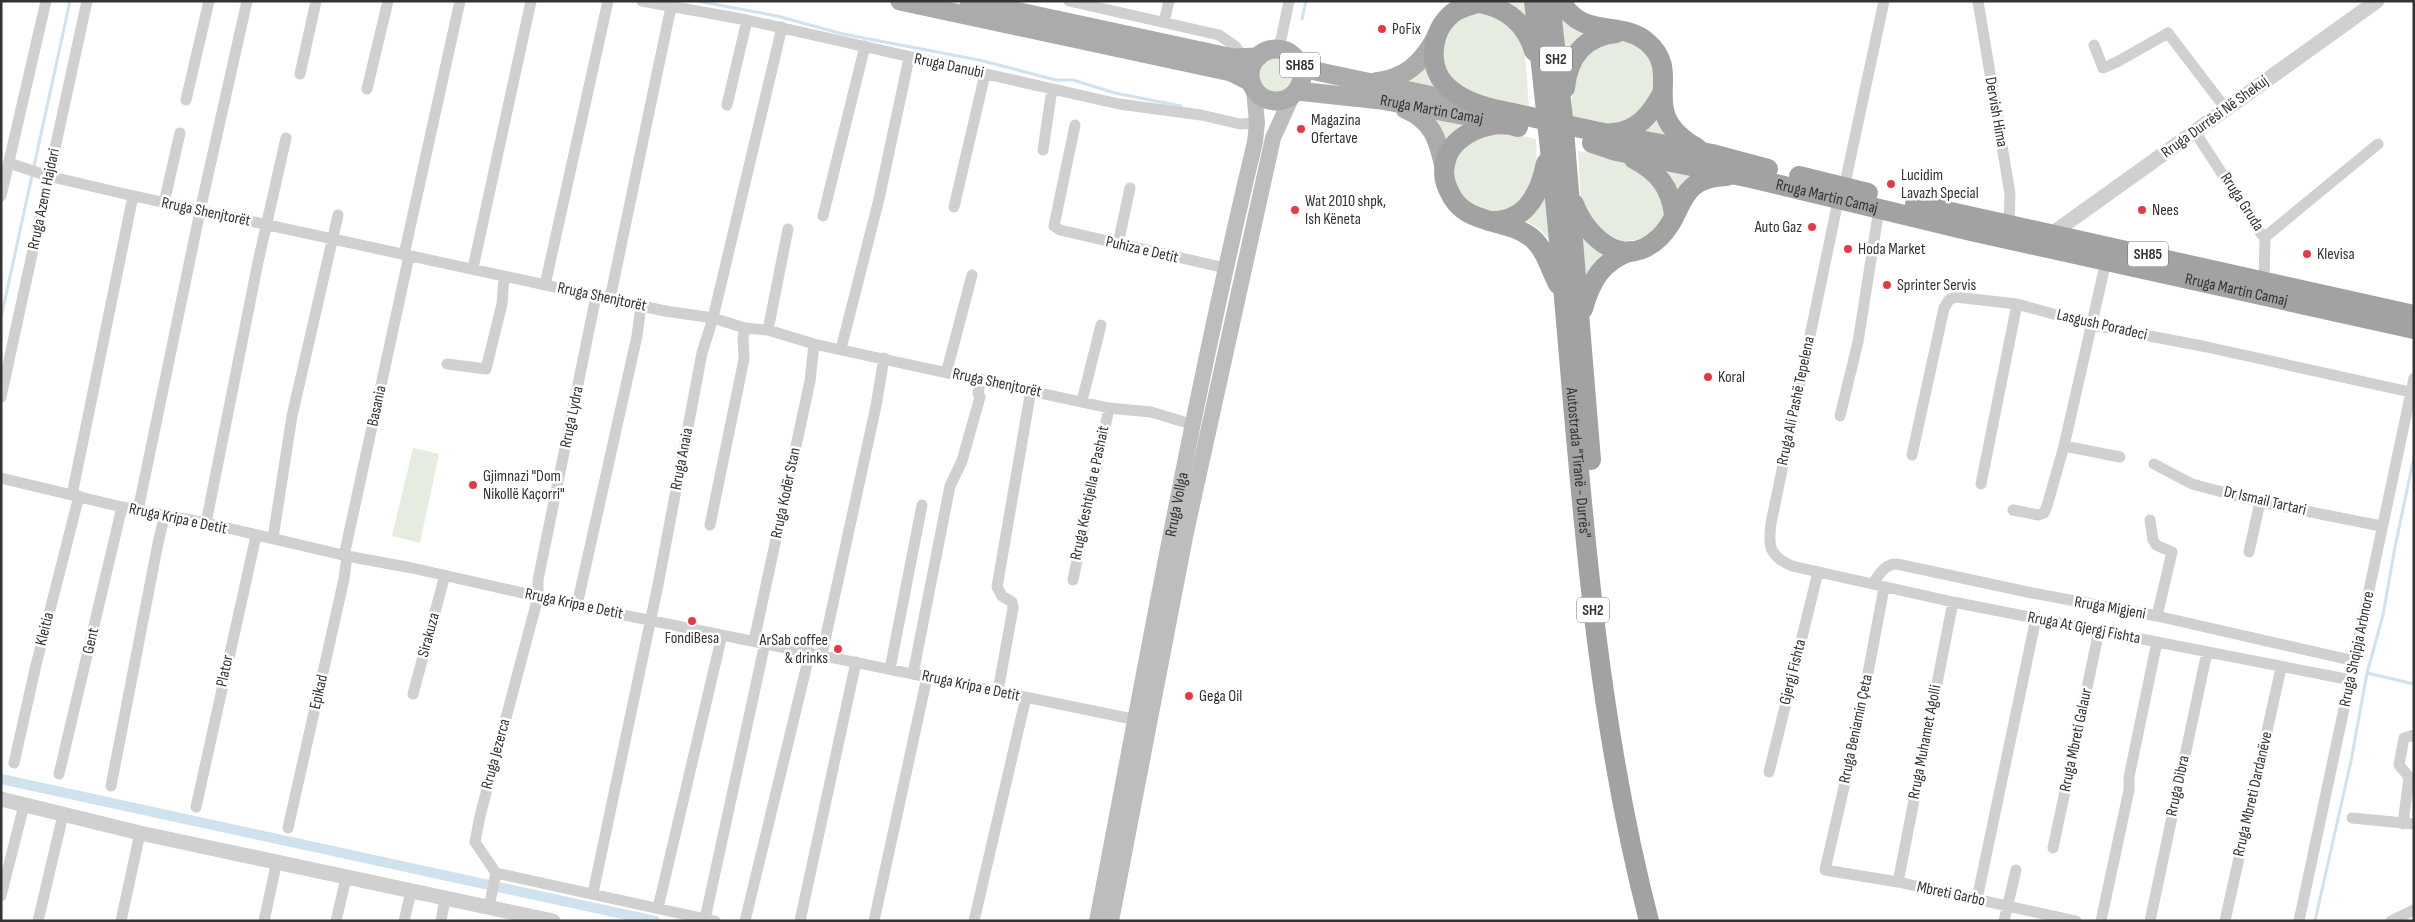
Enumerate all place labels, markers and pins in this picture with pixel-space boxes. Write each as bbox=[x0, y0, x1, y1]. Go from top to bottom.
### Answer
place label: PoFix bbox=[1392, 20, 1421, 39]
marker: PoFix bbox=[1376, 23, 1388, 35]
place label: Magazina Ofertave bbox=[1311, 111, 1361, 148]
marker: Magazina Ofertave bbox=[1295, 123, 1307, 135]
place label: Lucidim Lavazh Special bbox=[1901, 166, 1979, 203]
marker: Lucidim Lavazh Special bbox=[1885, 178, 1897, 190]
place label: Wat 2010 shpk, Ish Këneta bbox=[1305, 192, 1386, 229]
place label: Nees bbox=[2152, 201, 2179, 220]
marker: Wat 2010 shpk, Ish Këneta bbox=[1289, 204, 1301, 216]
marker: Nees bbox=[2136, 204, 2148, 216]
place label: Auto Gaz bbox=[1754, 218, 1802, 237]
marker: Auto Gaz bbox=[1806, 221, 1818, 233]
place label: Hoda Market bbox=[1858, 240, 1926, 259]
marker: Hoda Market bbox=[1842, 243, 1854, 255]
place label: Klevisa bbox=[2317, 245, 2355, 264]
marker: Klevisa bbox=[2301, 248, 2313, 260]
place label: Sprinter Servis bbox=[1897, 276, 1976, 295]
marker: Sprinter Servis bbox=[1881, 279, 1893, 291]
place label: Koral bbox=[1718, 368, 1745, 387]
marker: Koral bbox=[1702, 371, 1714, 383]
place label: Gjimnazi "Dom Nikollë Kaçorri" bbox=[483, 467, 565, 504]
marker: Gjimnazi "Dom Nikollë Kaçorri" bbox=[467, 479, 479, 491]
marker: FondiBesa bbox=[686, 615, 698, 627]
place label: FondiBesa bbox=[665, 629, 719, 648]
place label: ArSab coffee & drinks bbox=[758, 631, 828, 668]
marker: ArSab coffee & drinks bbox=[832, 643, 844, 655]
place label: Gega Oil bbox=[1199, 687, 1242, 706]
marker: Gega Oil bbox=[1183, 690, 1195, 702]

